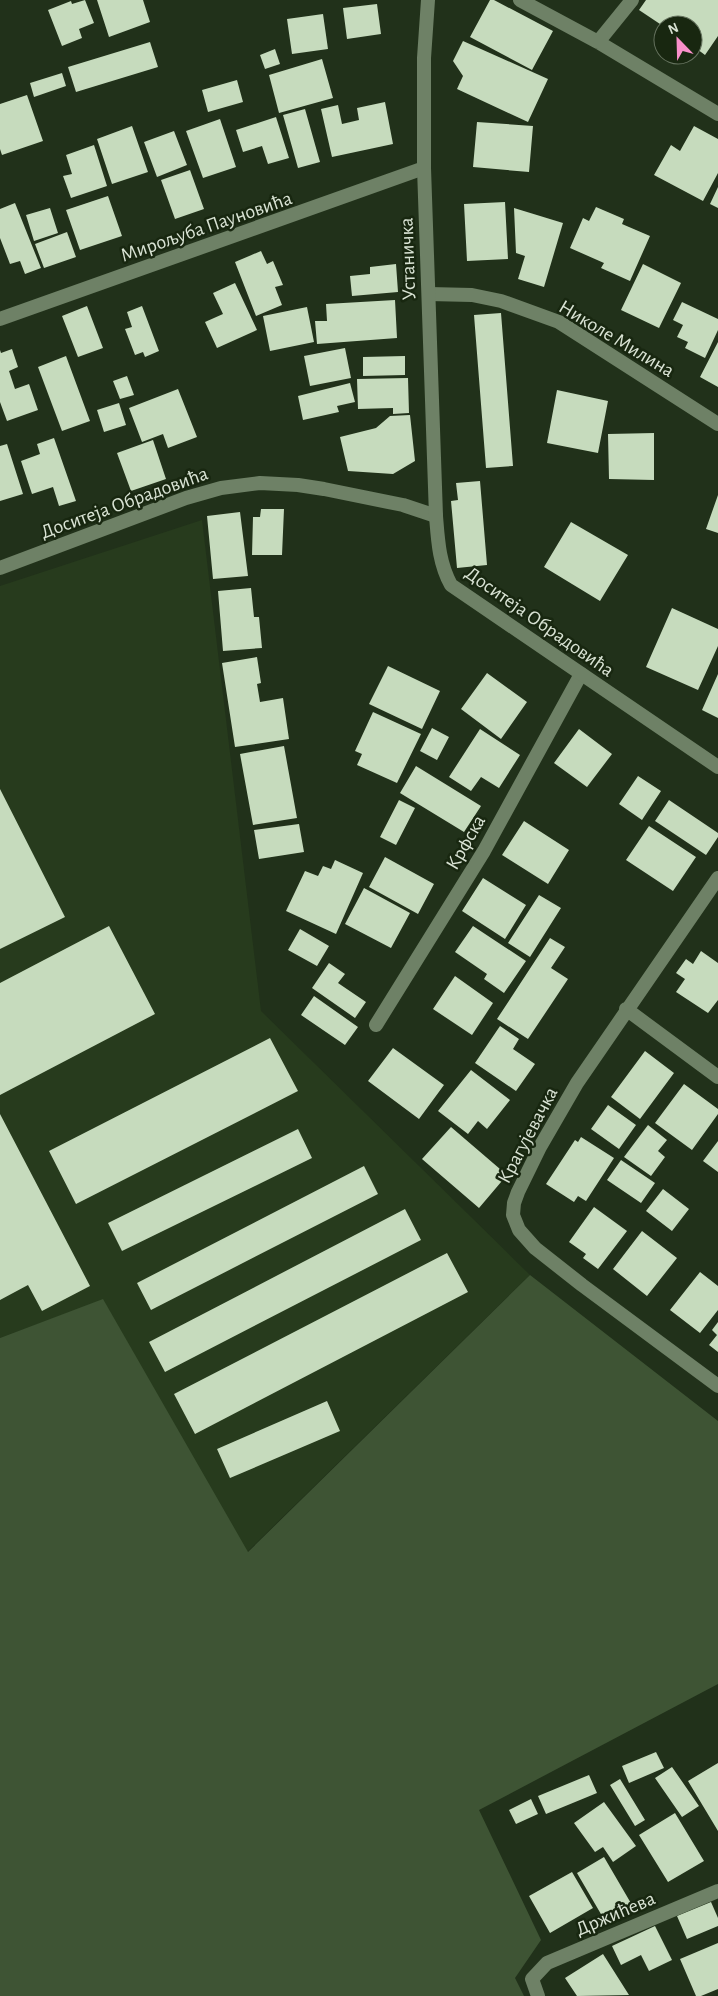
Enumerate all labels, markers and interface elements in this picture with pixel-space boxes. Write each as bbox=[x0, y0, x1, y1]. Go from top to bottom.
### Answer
north arrow bbox=[653, 15, 703, 65]
text: N bbox=[666, 21, 681, 37]
street label: Мирољуба Пауновића bbox=[118, 188, 295, 266]
street label: Устаничка bbox=[397, 217, 419, 301]
street label: Николе Милина bbox=[555, 297, 678, 381]
street label: Доситеја Обрадовића bbox=[38, 463, 211, 543]
street label: Доситеја Обрадовића bbox=[461, 563, 617, 681]
street label: Крфска bbox=[442, 812, 489, 873]
street label: Крагујевачка bbox=[494, 1084, 562, 1187]
street label: Држићева bbox=[573, 1888, 658, 1940]

